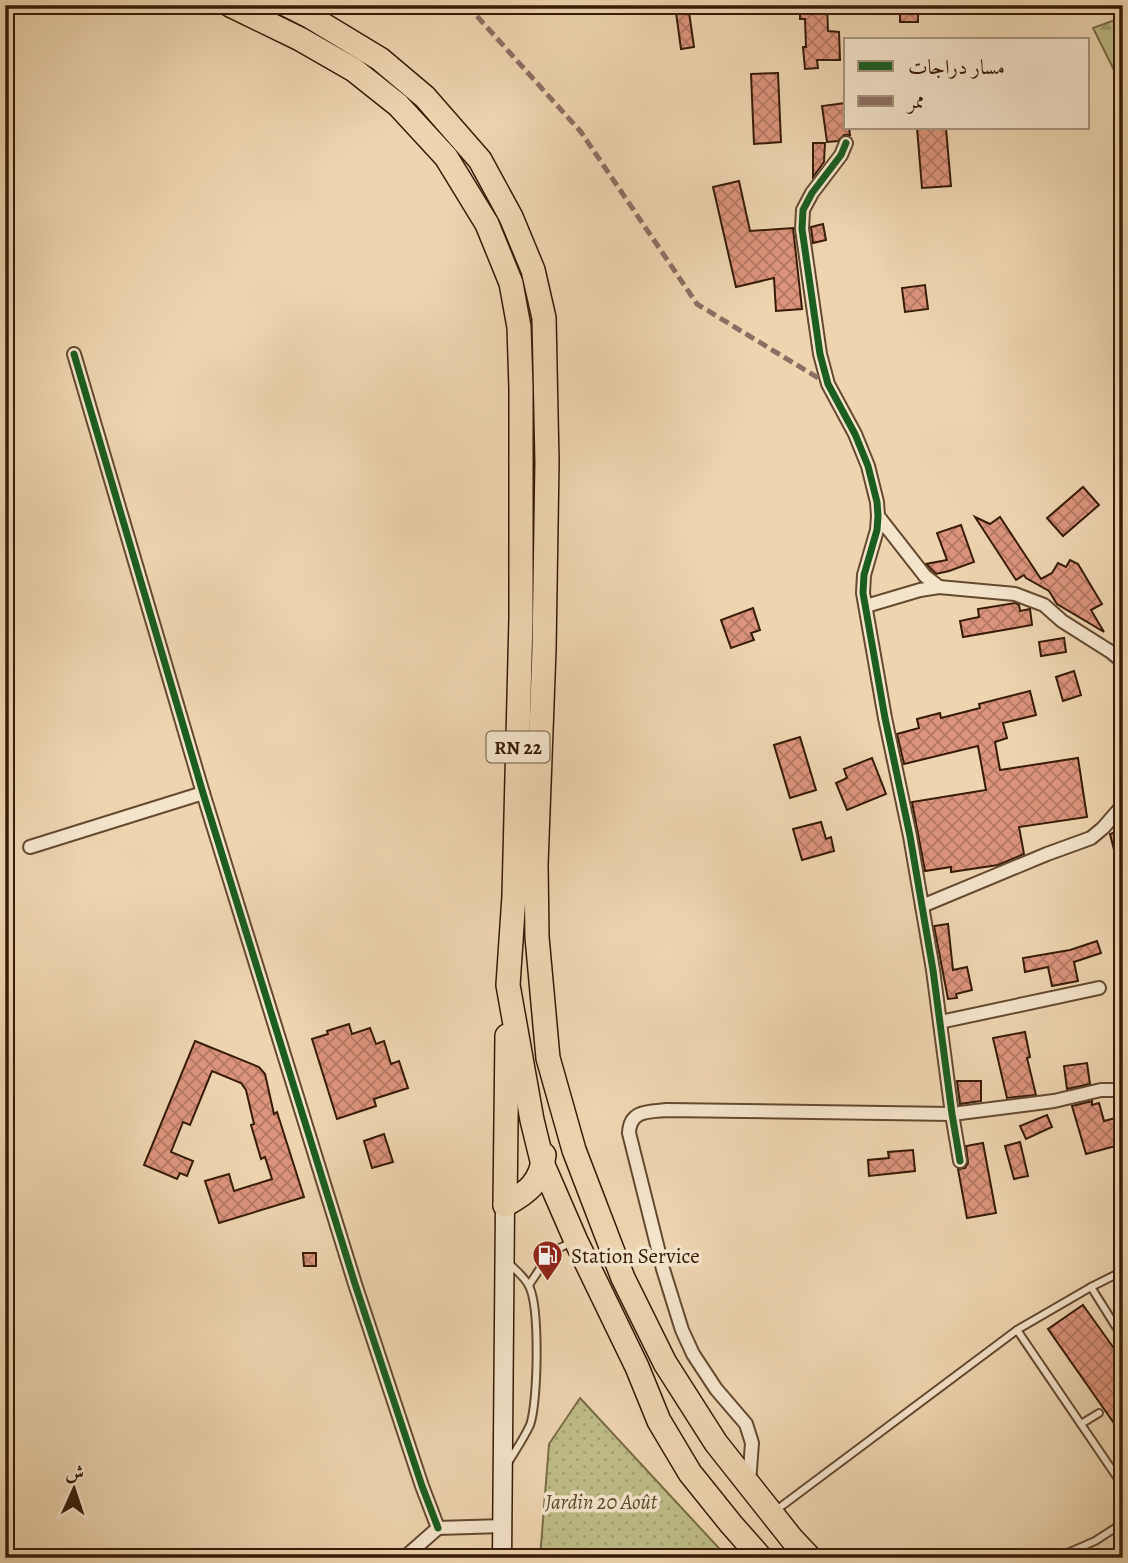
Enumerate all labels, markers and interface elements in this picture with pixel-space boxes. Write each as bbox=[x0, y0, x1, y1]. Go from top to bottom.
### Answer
legend bbox=[844, 38, 1090, 130]
text: مسار دراجات bbox=[908, 53, 1005, 81]
text: ممر bbox=[906, 87, 925, 115]
road number: RN 22 bbox=[486, 732, 550, 762]
fuel station icon: Station Service bbox=[531, 1239, 565, 1283]
place label: Station Service bbox=[571, 1242, 700, 1270]
north arrow bbox=[38, 1454, 108, 1524]
text: ش bbox=[65, 1460, 85, 1486]
park label: Jardin 20 Août bbox=[544, 1488, 658, 1516]

